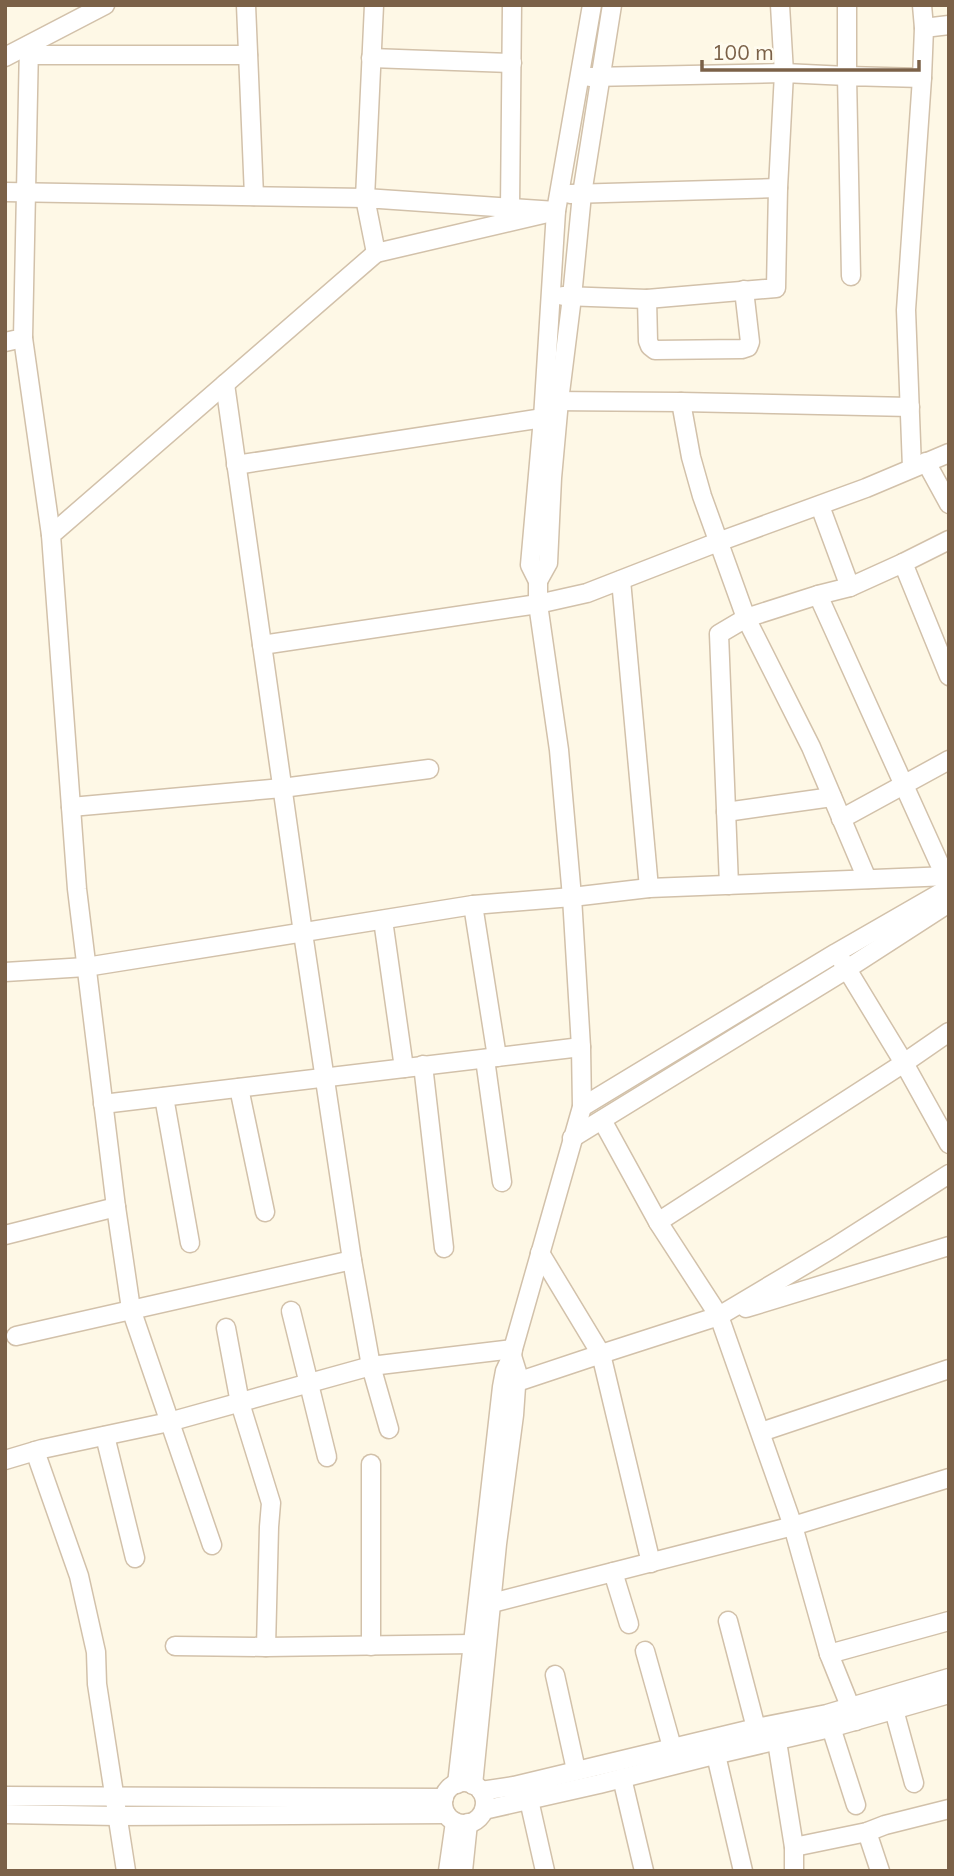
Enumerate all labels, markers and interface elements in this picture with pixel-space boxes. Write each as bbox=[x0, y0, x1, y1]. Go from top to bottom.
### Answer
scale bar bbox=[702, 28, 919, 72]
text: 100 m bbox=[712, 39, 774, 65]

